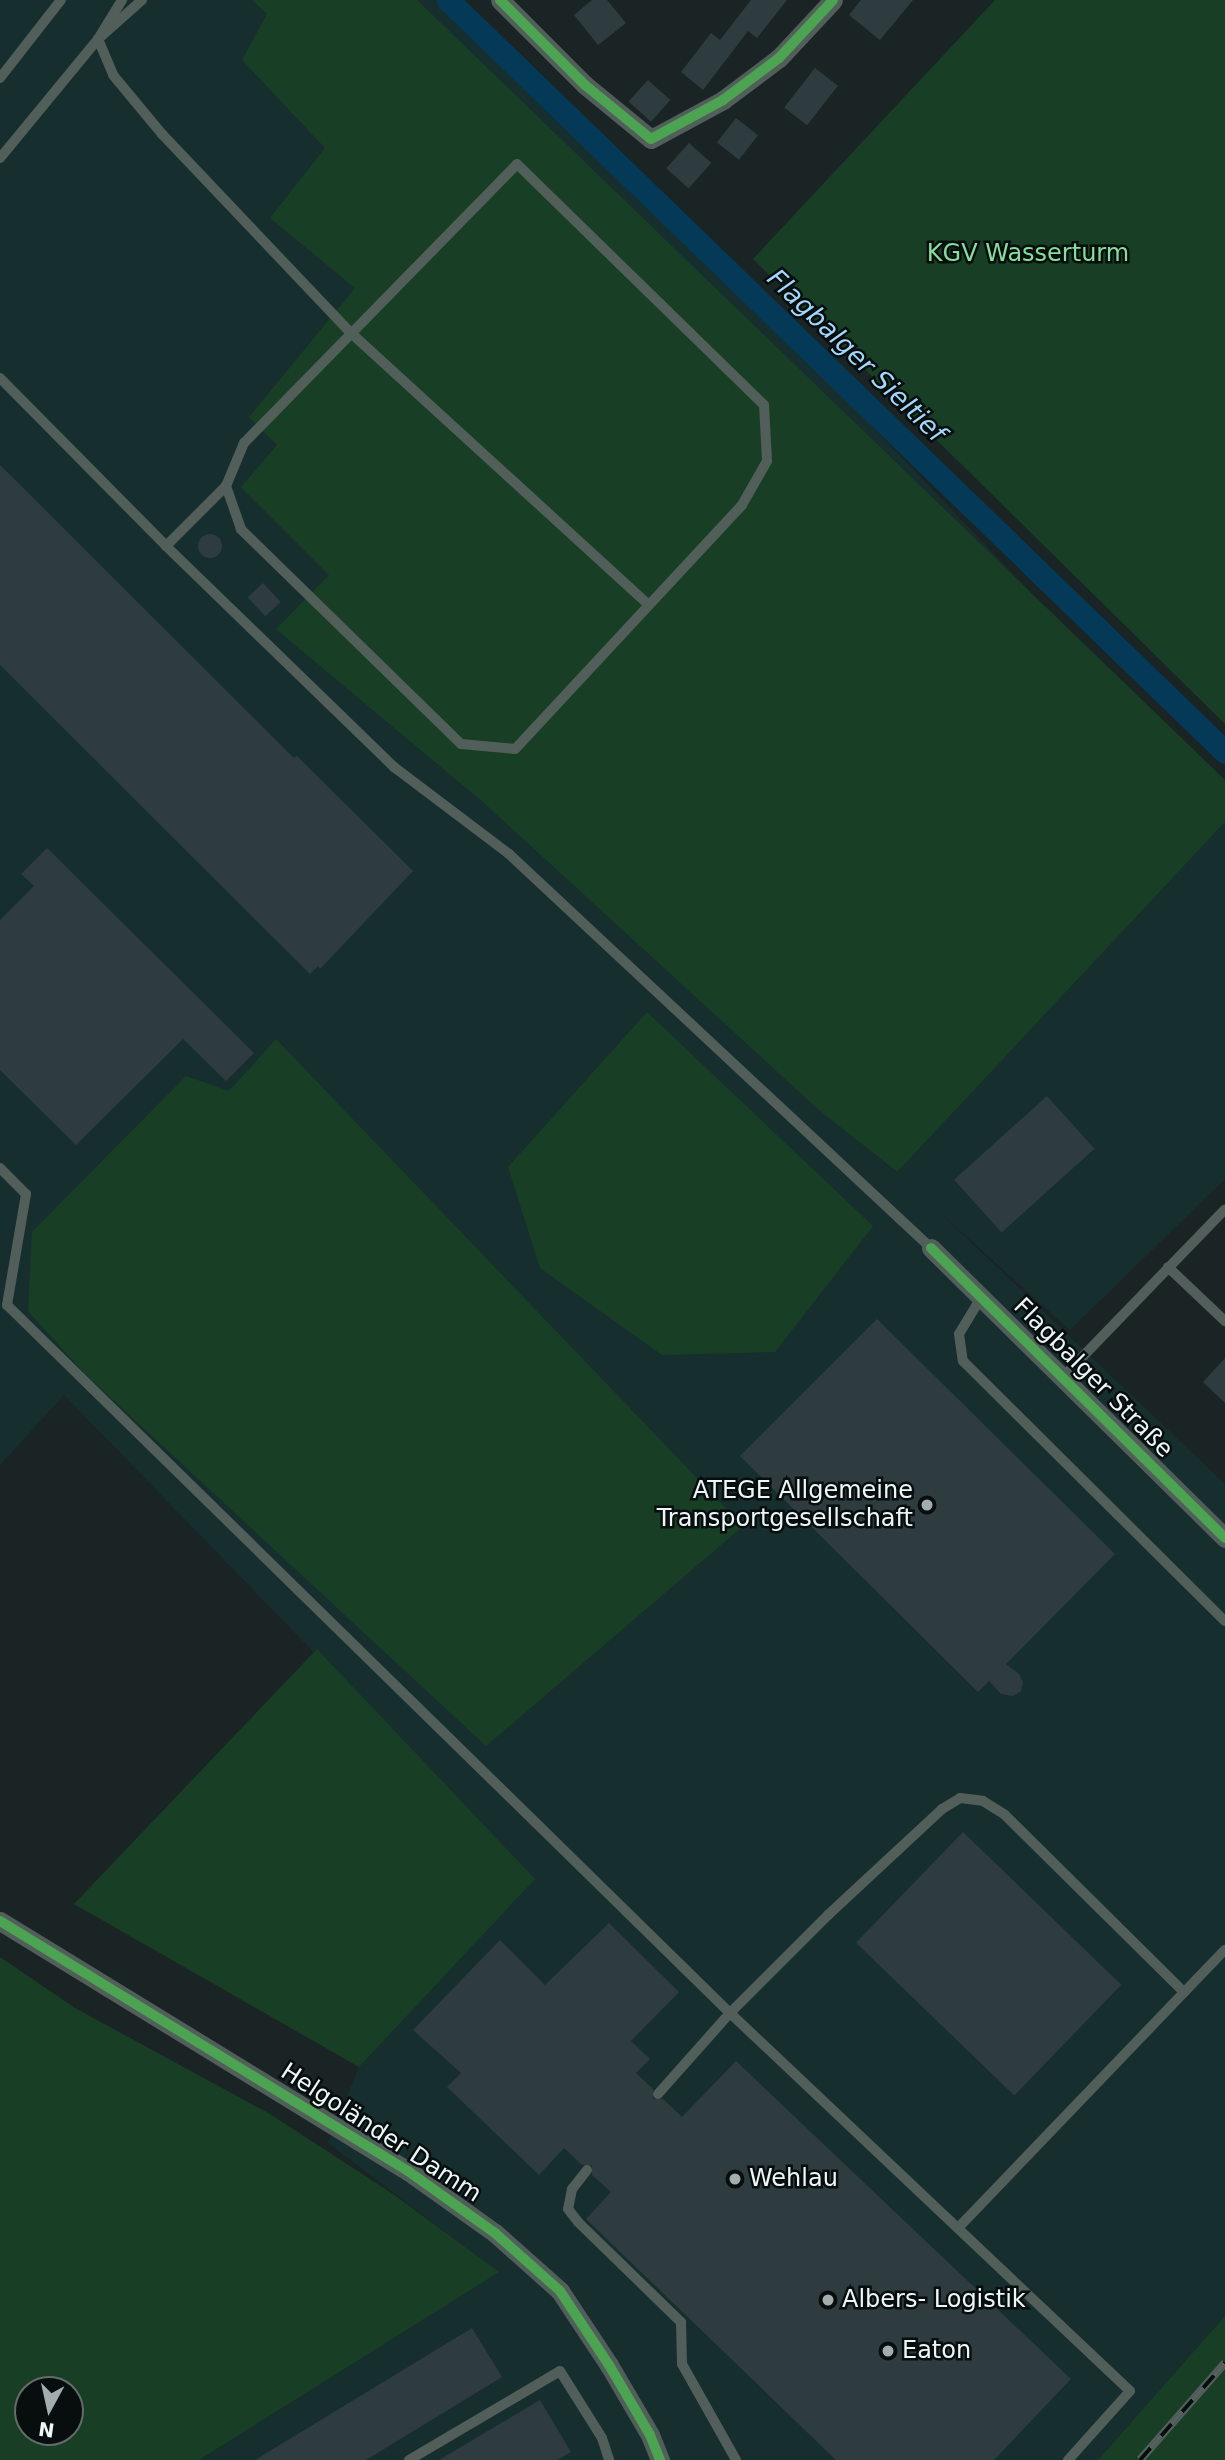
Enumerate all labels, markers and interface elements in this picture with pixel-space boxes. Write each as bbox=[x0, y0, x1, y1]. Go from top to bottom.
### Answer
park label: KGV Wasserturm bbox=[927, 240, 1129, 268]
water label: Flagbalger Sieltief bbox=[761, 263, 951, 449]
street label: Flagbalger Straße bbox=[1007, 1292, 1179, 1464]
place label: ATEGE Allgemeine Transportgesellschaft bbox=[657, 1477, 913, 1533]
marker: ATEGE Allgemeine Transportgesellschaft bbox=[919, 1497, 935, 1513]
street label: Helgoländer Damm bbox=[275, 2057, 487, 2209]
place label: Wehlau bbox=[749, 2165, 838, 2193]
marker: Wehlau bbox=[727, 2171, 743, 2187]
place label: Albers- Logistik bbox=[842, 2286, 1026, 2314]
marker: Albers- Logistik bbox=[820, 2292, 836, 2308]
place label: Eaton bbox=[902, 2337, 971, 2365]
marker: Eaton bbox=[880, 2343, 896, 2359]
north arrow bbox=[14, 2376, 84, 2446]
text: N bbox=[37, 2418, 56, 2442]

